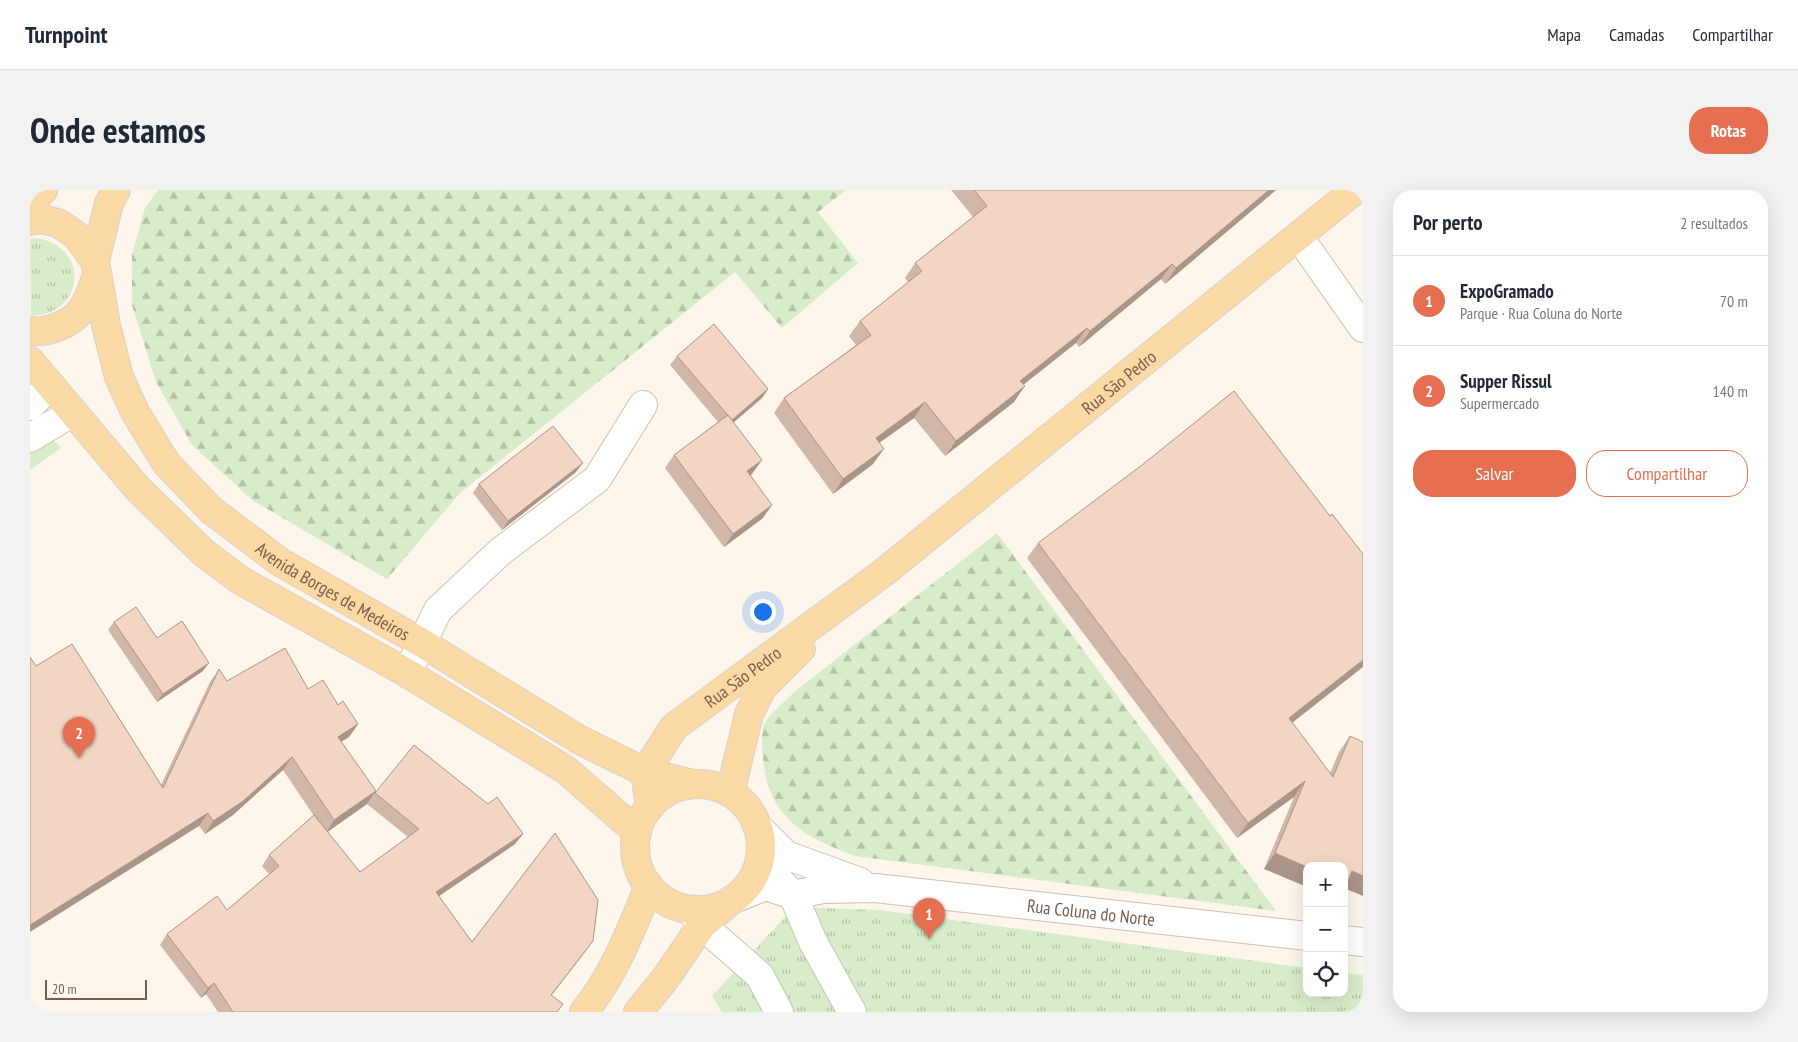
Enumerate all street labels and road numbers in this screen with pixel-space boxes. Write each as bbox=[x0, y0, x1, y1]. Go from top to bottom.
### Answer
street label: Rua São Pedro bbox=[1077, 344, 1161, 419]
street label: Avenida Borges de Medeiros bbox=[251, 536, 414, 645]
street label: Rua São Pedro bbox=[700, 641, 786, 712]
street label: Rua Coluna do Norte bbox=[1026, 893, 1156, 931]

